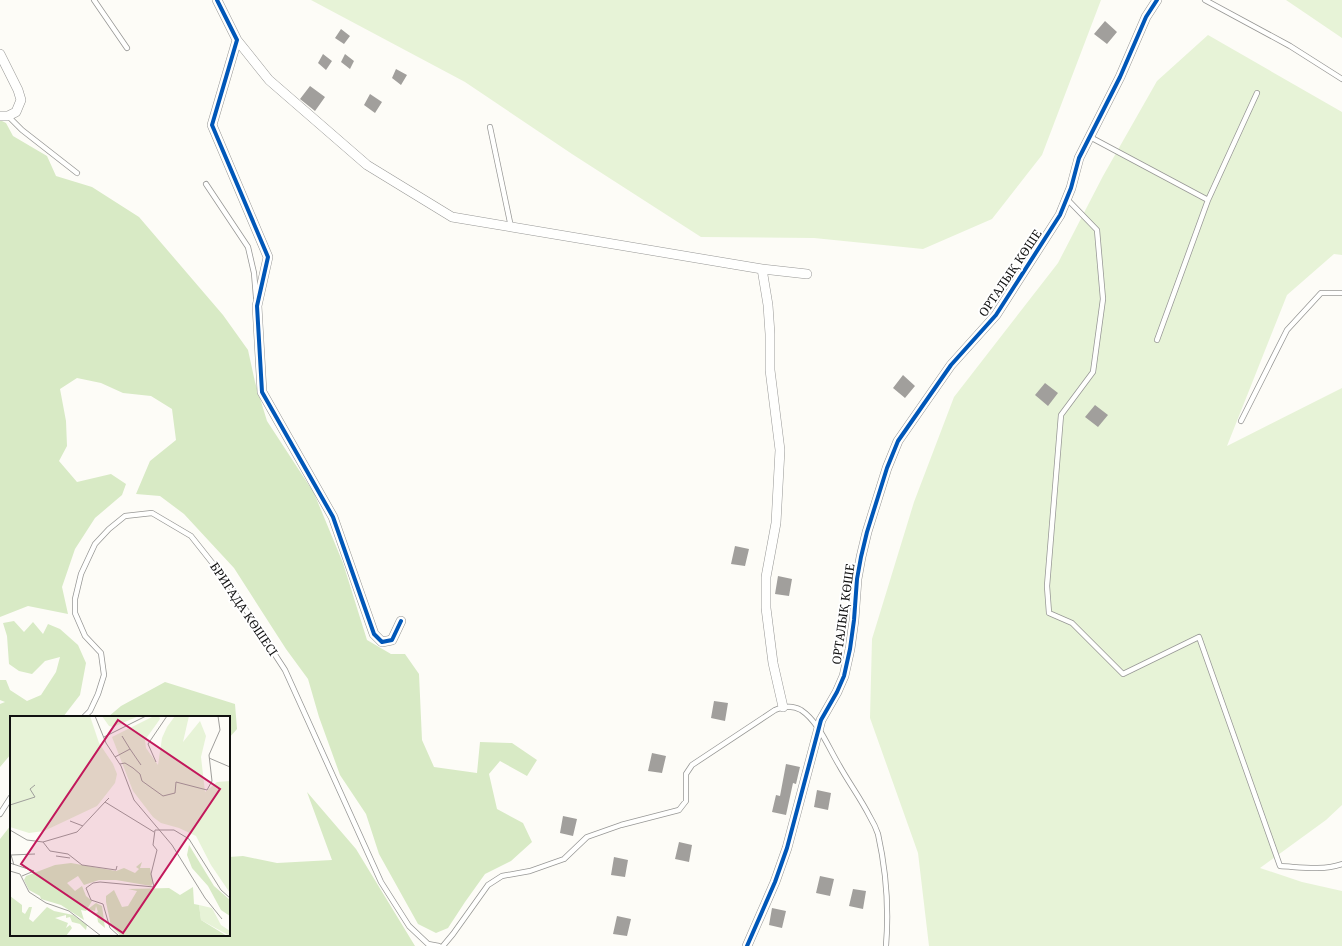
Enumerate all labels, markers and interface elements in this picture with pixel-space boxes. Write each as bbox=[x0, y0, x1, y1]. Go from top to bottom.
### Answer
street label: ОРТАЛЫҚ КӨШЕ bbox=[975, 226, 1045, 320]
street label: БРИГАДА КӨШЕСІ bbox=[206, 559, 282, 659]
street label: ОРТАЛЫҚ КӨШЕ bbox=[828, 562, 858, 666]
inset map bbox=[10, 716, 230, 936]

